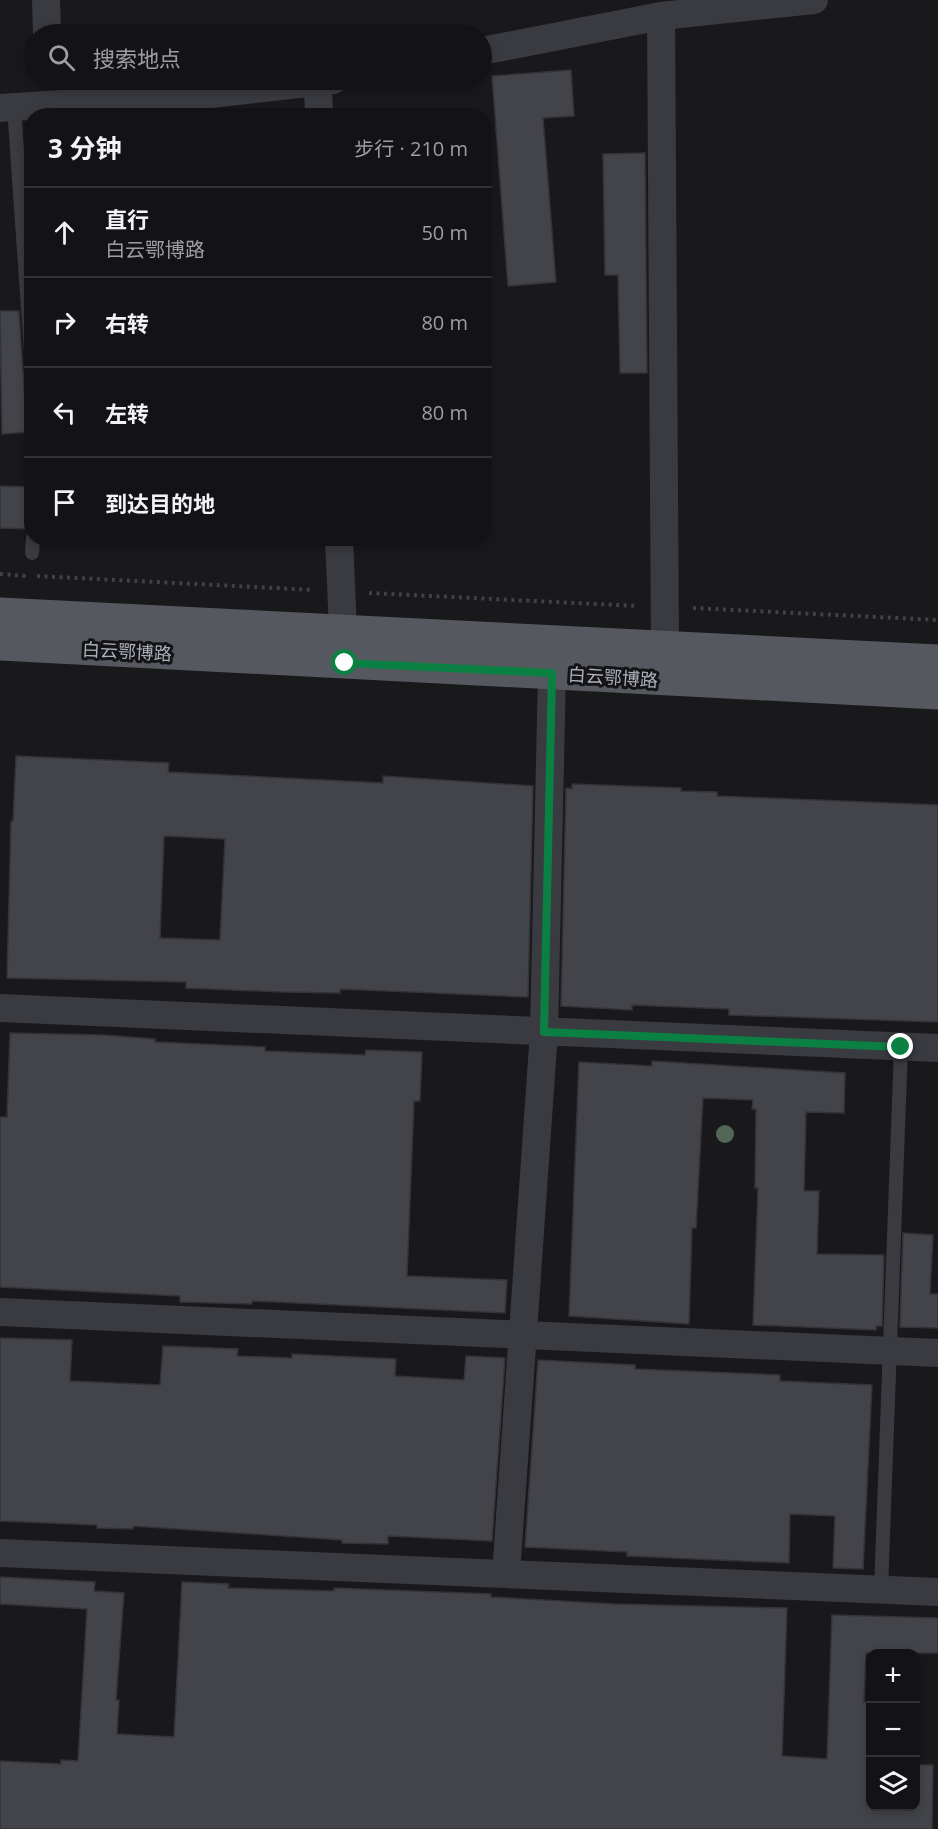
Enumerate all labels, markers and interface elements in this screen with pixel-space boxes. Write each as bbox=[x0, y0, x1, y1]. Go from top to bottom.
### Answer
search box bbox=[24, 24, 492, 90]
icon: search bbox=[45, 41, 78, 74]
text: 搜索地点 bbox=[93, 43, 181, 73]
text: 3 分钟 bbox=[48, 130, 122, 166]
text: 步行 · 210 m bbox=[354, 135, 468, 162]
text: 直行 bbox=[105, 204, 149, 234]
icon: ahead bbox=[48, 216, 81, 249]
text: 50 m bbox=[421, 219, 468, 246]
text: 白云鄂博路 bbox=[105, 236, 205, 263]
icon: right bbox=[48, 306, 81, 339]
text: 右转 bbox=[105, 308, 149, 338]
text: 80 m bbox=[421, 309, 468, 336]
icon: left bbox=[48, 396, 81, 429]
text: 左转 bbox=[105, 398, 149, 428]
text: 80 m bbox=[421, 399, 468, 426]
icon: arrive bbox=[48, 486, 81, 519]
text: 到达目的地 bbox=[105, 488, 215, 518]
street label: 白云鄂博路 bbox=[81, 637, 173, 665]
route start bbox=[331, 649, 357, 675]
street label: 白云鄂博路 bbox=[567, 662, 659, 692]
route end bbox=[887, 1033, 913, 1059]
map controls bbox=[866, 1649, 920, 1811]
button: + bbox=[866, 1649, 920, 1703]
button: − bbox=[866, 1703, 920, 1757]
button: layers bbox=[866, 1757, 920, 1811]

